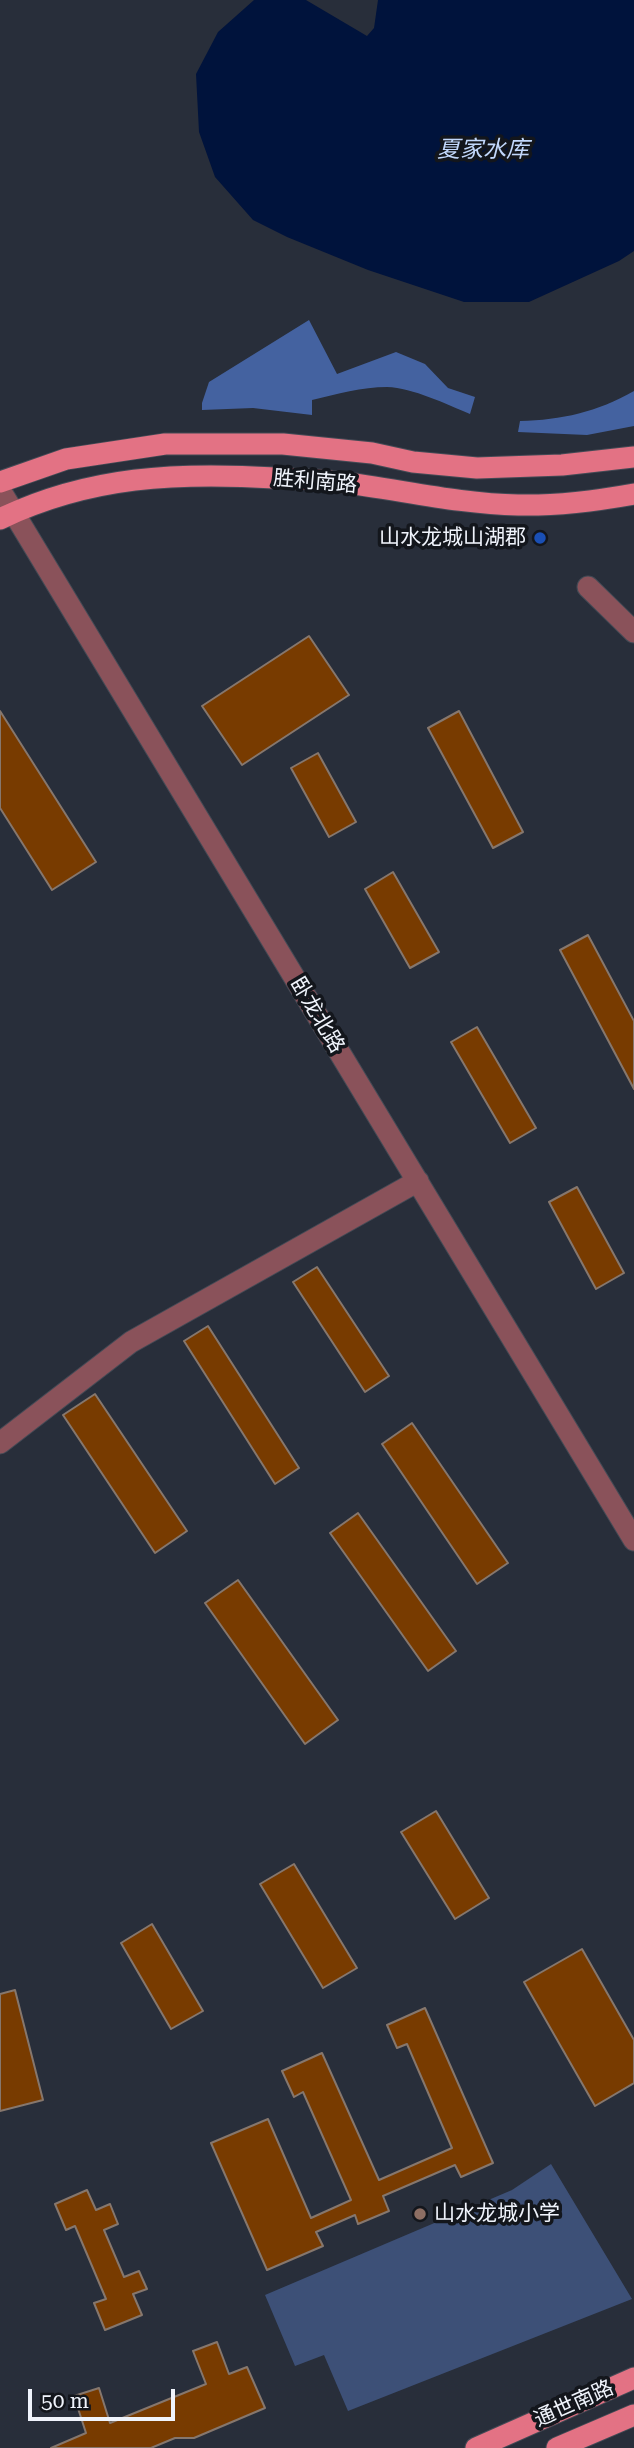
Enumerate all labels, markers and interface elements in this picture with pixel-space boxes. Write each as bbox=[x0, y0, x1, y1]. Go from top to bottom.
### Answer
water label: 夏家水库 bbox=[437, 136, 529, 164]
street label: 胜利南路 bbox=[272, 466, 358, 498]
place label: 山水龙城山湖郡 bbox=[379, 525, 526, 551]
marker: 山水龙城山湖郡 bbox=[532, 530, 548, 546]
street label: 卧龙北路 bbox=[285, 973, 349, 1057]
place label: 山水龙城小学 bbox=[434, 2201, 560, 2227]
marker: 山水龙城小学 bbox=[412, 2206, 428, 2222]
scale bar bbox=[32, 2374, 178, 2418]
street label: 通世南路 bbox=[531, 2375, 617, 2433]
text: 50 m bbox=[41, 2389, 89, 2413]

